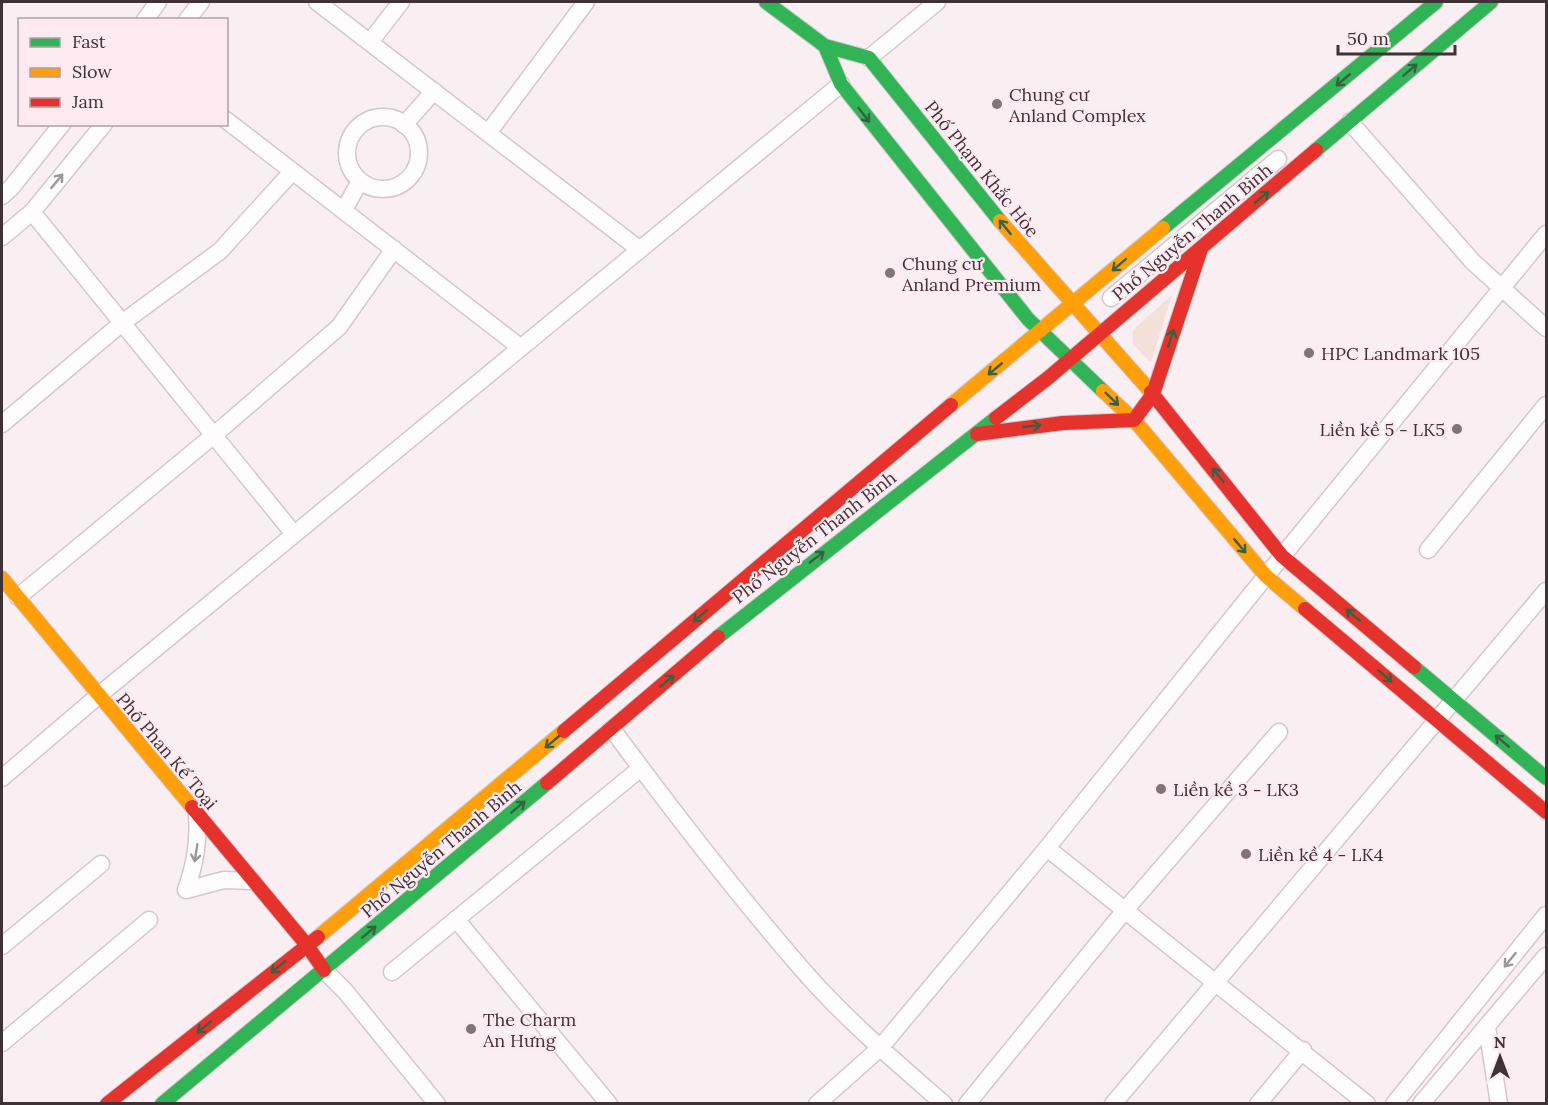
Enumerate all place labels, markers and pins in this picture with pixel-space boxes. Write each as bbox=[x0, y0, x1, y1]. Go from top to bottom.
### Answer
place label: Chung cư Anland Complex bbox=[1008, 83, 1146, 127]
marker: Chung cư Anland Complex bbox=[990, 97, 1004, 111]
place label: Chung cư Anland Premium bbox=[901, 252, 1041, 296]
marker: Chung cư Anland Premium bbox=[883, 266, 897, 280]
place label: HPC Landmark 105 bbox=[1321, 342, 1480, 365]
marker: HPC Landmark 105 bbox=[1302, 346, 1316, 360]
place label: Liền kề 5 - LK5 bbox=[1319, 418, 1445, 441]
marker: Liền kề 5 - LK5 bbox=[1450, 422, 1464, 436]
place label: Liền kề 3 - LK3 bbox=[1173, 778, 1299, 801]
marker: Liền kề 3 - LK3 bbox=[1154, 782, 1168, 796]
place label: Liền kề 4 - LK4 bbox=[1258, 843, 1384, 866]
marker: Liền kề 4 - LK4 bbox=[1239, 847, 1253, 861]
place label: The Charm An Hưng bbox=[482, 1008, 576, 1052]
marker: The Charm An Hưng bbox=[464, 1022, 478, 1036]

